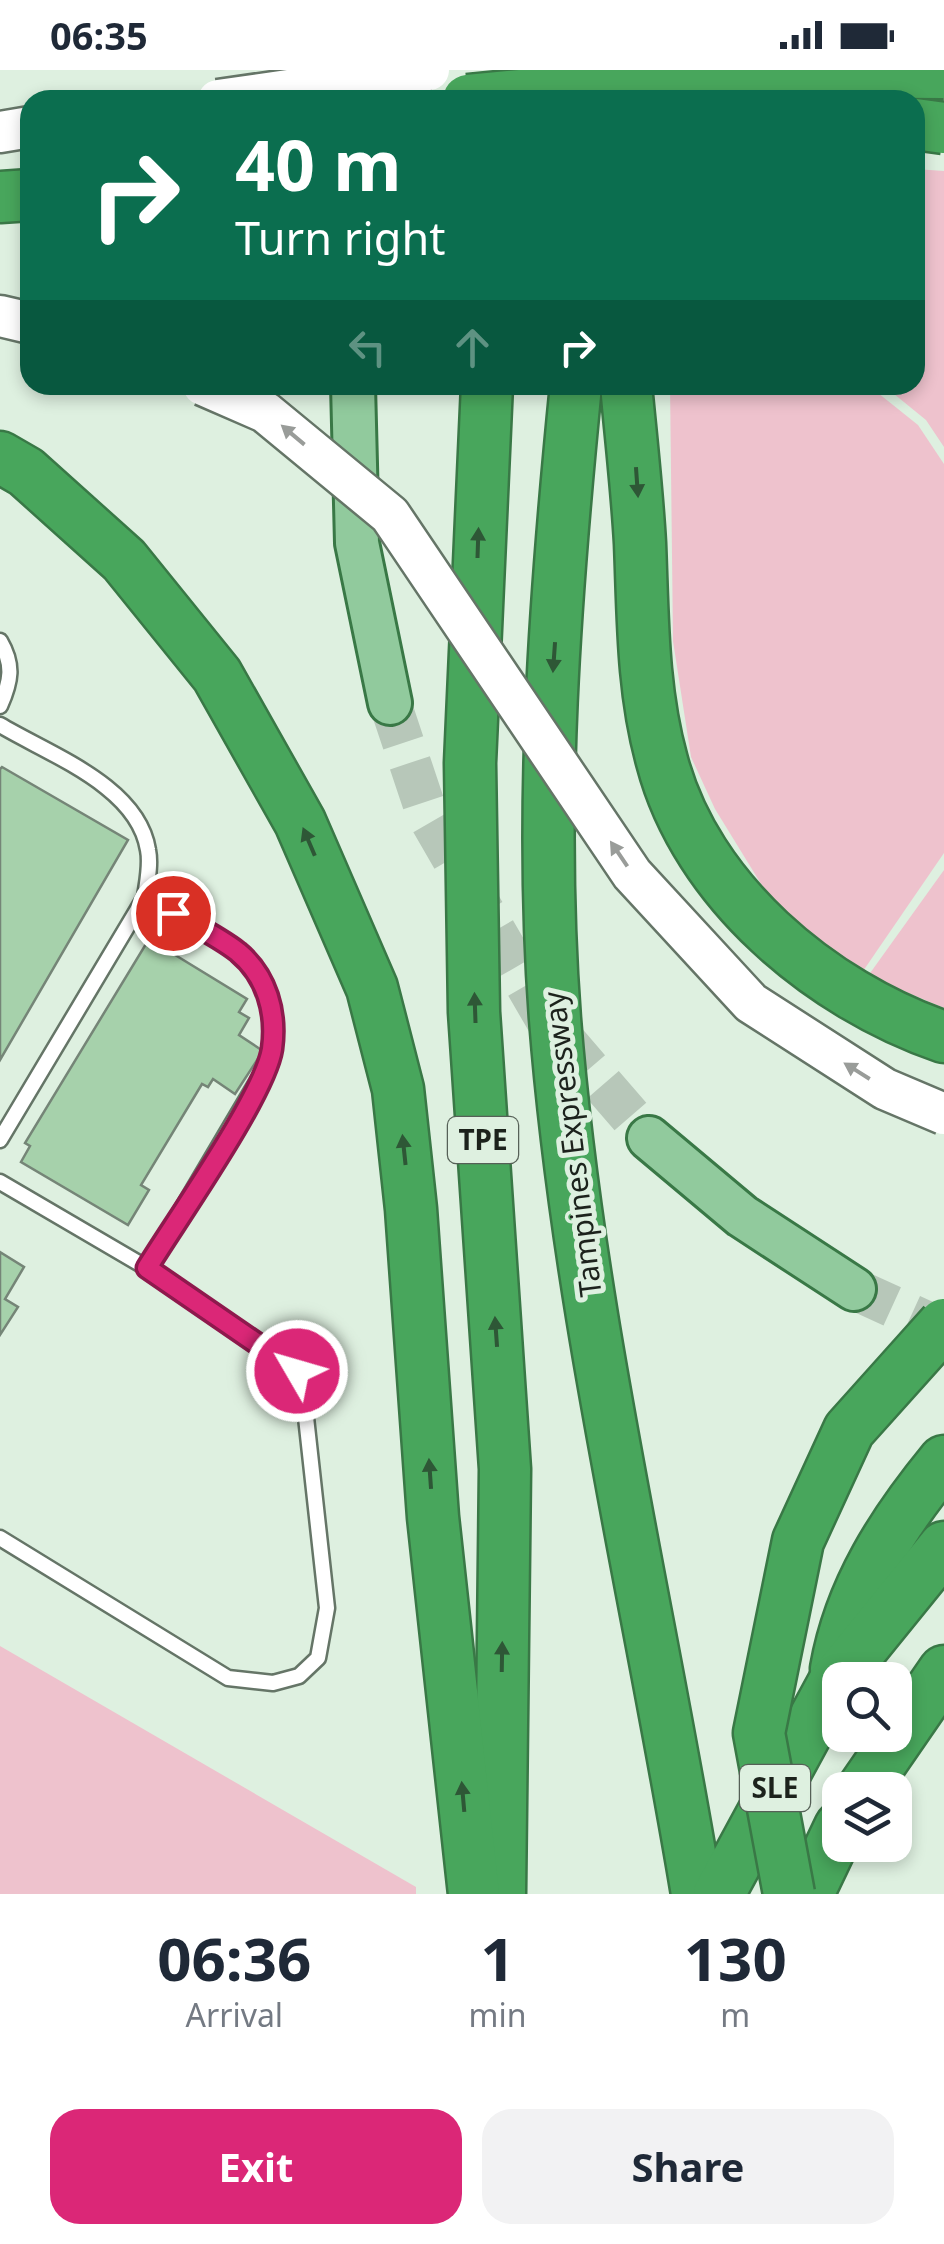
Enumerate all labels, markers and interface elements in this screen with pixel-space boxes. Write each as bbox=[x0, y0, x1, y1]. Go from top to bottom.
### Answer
text: 06:35 bbox=[50, 9, 148, 61]
text: 40 m bbox=[235, 116, 402, 212]
icon: right bbox=[70, 130, 200, 260]
text: Turn right bbox=[235, 207, 446, 268]
icon: left bbox=[340, 320, 395, 375]
icon: ahead bbox=[445, 320, 500, 375]
icon: right bbox=[550, 320, 605, 375]
one-way arrow bbox=[281, 425, 306, 446]
one-way arrow bbox=[629, 466, 645, 498]
one-way arrow bbox=[470, 526, 486, 558]
one-way arrow bbox=[546, 641, 562, 673]
one-way arrow bbox=[301, 827, 317, 856]
one-way arrow bbox=[610, 841, 629, 868]
pin bbox=[131, 871, 216, 956]
icon: arrive bbox=[146, 886, 201, 941]
street label: Tampines Expressway bbox=[532, 989, 611, 1299]
one-way arrow bbox=[466, 991, 482, 1023]
one-way arrow bbox=[843, 1063, 871, 1080]
road number: TPE bbox=[448, 1117, 518, 1163]
one-way arrow bbox=[396, 1134, 412, 1165]
one-way arrow bbox=[488, 1315, 504, 1347]
position arrow bbox=[245, 1319, 349, 1423]
one-way arrow bbox=[422, 1457, 438, 1489]
one-way arrow bbox=[494, 1640, 510, 1672]
map controls bbox=[822, 1662, 912, 1862]
button: search bbox=[822, 1662, 912, 1752]
road number: SLE bbox=[740, 1765, 810, 1811]
button: layers bbox=[822, 1772, 912, 1862]
one-way arrow bbox=[455, 1781, 471, 1813]
text: 06:36 bbox=[157, 1917, 311, 1999]
text: 1 bbox=[480, 1917, 515, 1999]
text: 130 bbox=[684, 1917, 787, 1999]
text: Arrival bbox=[186, 1993, 283, 2036]
text: min bbox=[469, 1993, 527, 2036]
text: m bbox=[720, 1993, 750, 2036]
button: Exit bbox=[50, 2109, 462, 2224]
button: Share bbox=[482, 2109, 894, 2224]

